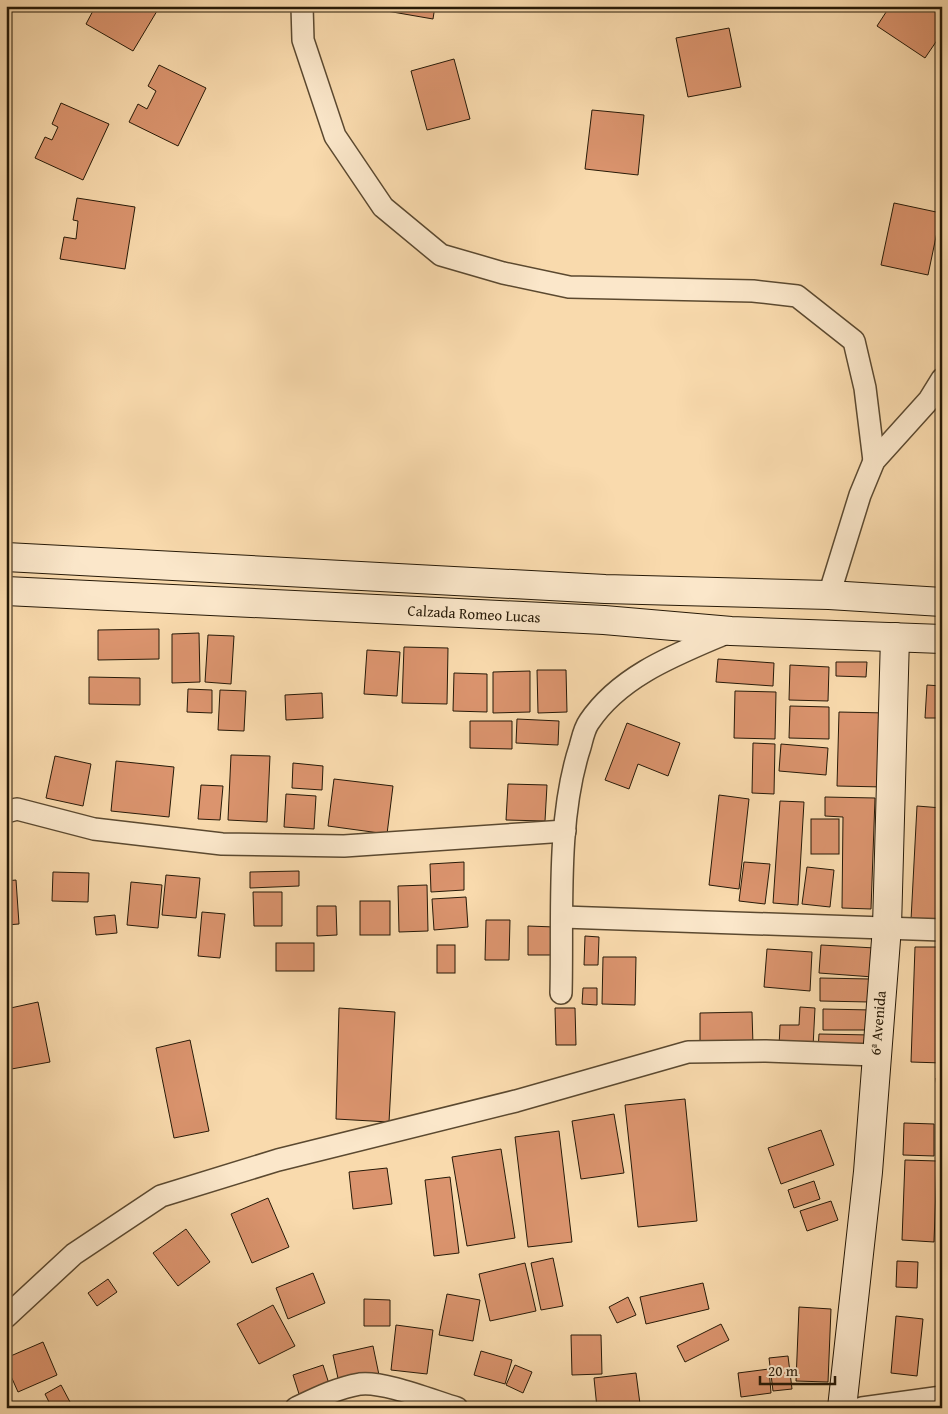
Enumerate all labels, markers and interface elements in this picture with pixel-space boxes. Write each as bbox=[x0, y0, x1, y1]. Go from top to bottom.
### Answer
street label: Calzada Romeo Lucas bbox=[407, 600, 541, 627]
street label: 6ª Avenida bbox=[864, 990, 891, 1056]
scale bar bbox=[760, 1354, 836, 1386]
text: 20 m bbox=[768, 1360, 799, 1381]

